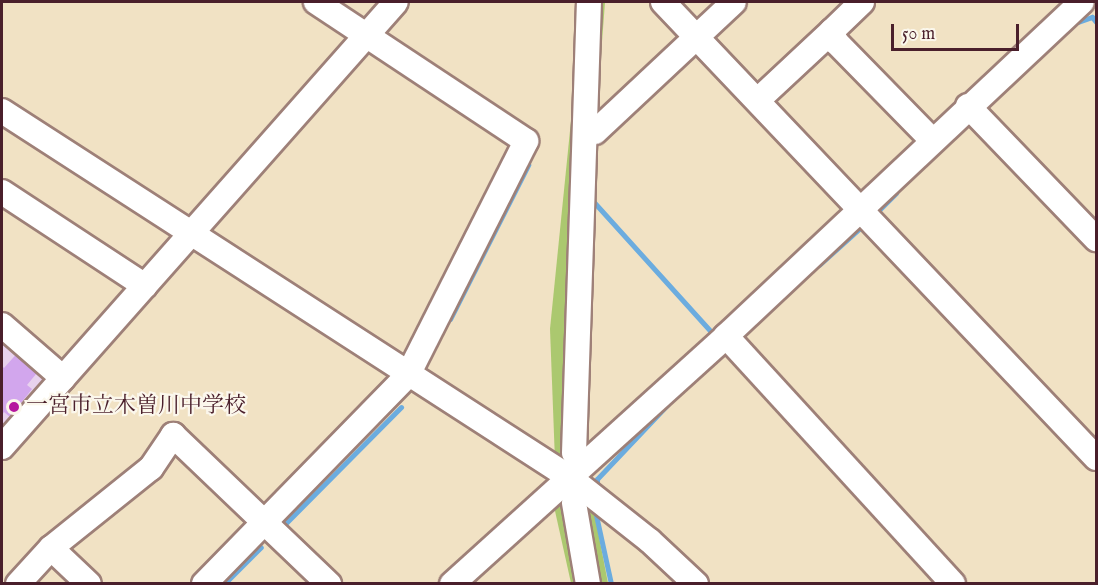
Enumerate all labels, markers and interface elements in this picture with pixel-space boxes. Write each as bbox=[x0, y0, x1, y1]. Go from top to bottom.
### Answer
scale bar bbox=[894, 12, 1022, 50]
text: 50 m bbox=[902, 23, 935, 46]
place label: 一宮市立木曽川中学校 bbox=[26, 394, 246, 420]
marker: 一宮市立木曽川中学校 bbox=[7, 400, 21, 414]

